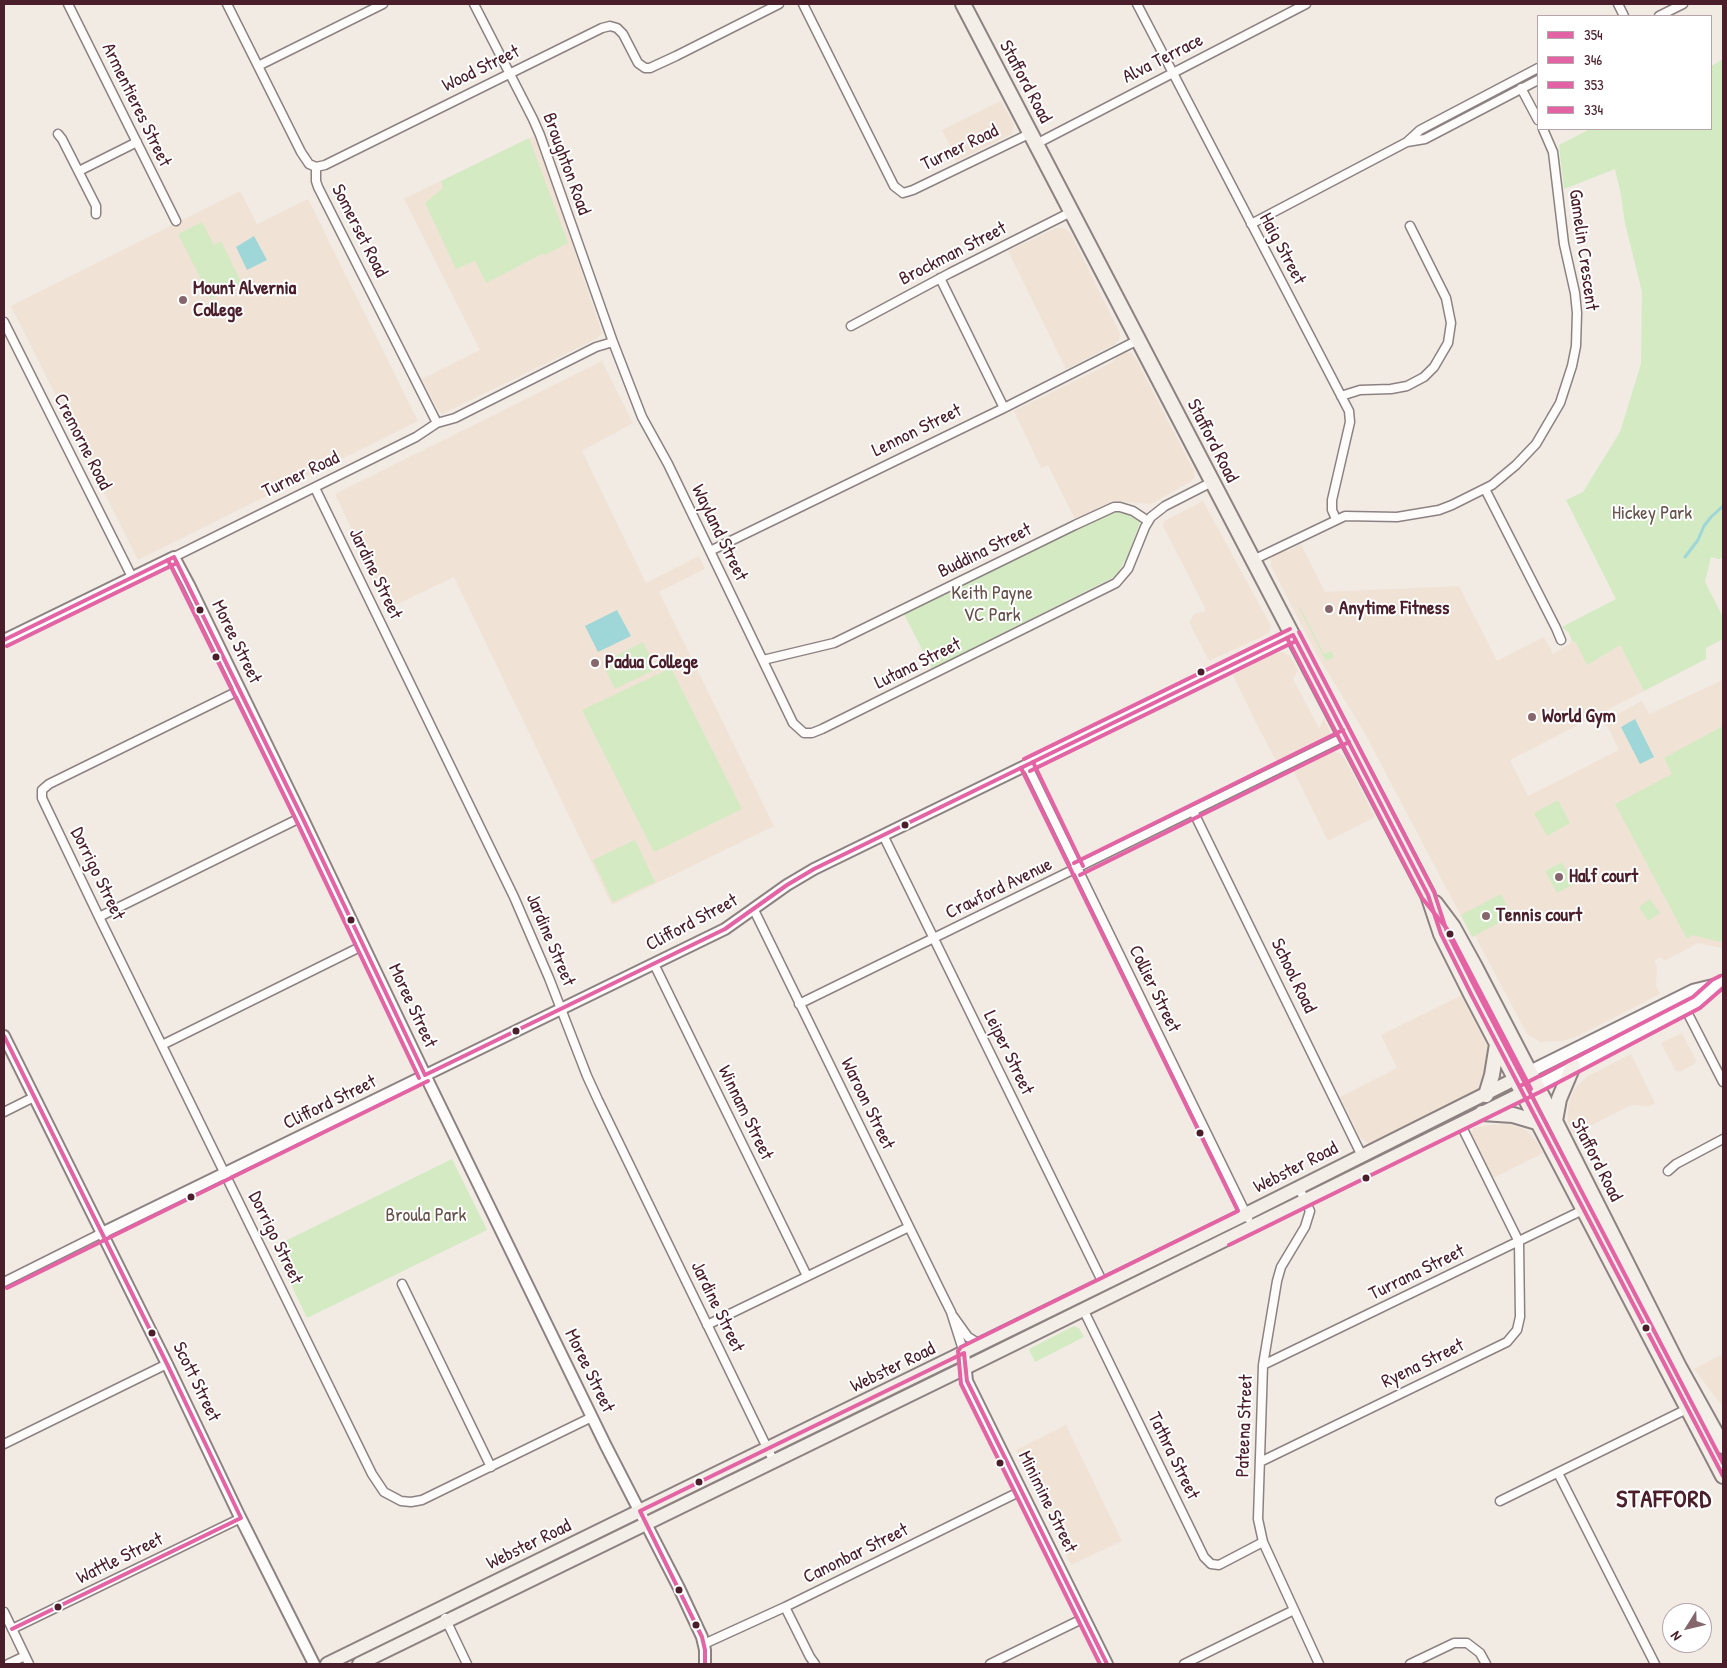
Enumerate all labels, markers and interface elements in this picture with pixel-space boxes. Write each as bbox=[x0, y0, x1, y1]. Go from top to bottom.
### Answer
legend bbox=[1537, 15, 1712, 130]
text: 354 bbox=[1584, 24, 1603, 45]
street label: Alva Terrace bbox=[1119, 29, 1207, 89]
street label: Stafford Road bbox=[994, 37, 1056, 127]
street label: Armentieres Street bbox=[96, 39, 176, 171]
street label: Wood Street bbox=[439, 41, 523, 97]
text: 346 bbox=[1584, 49, 1602, 70]
text: 353 bbox=[1584, 74, 1604, 95]
text: 334 bbox=[1584, 99, 1603, 120]
street label: Broughton Road bbox=[537, 110, 595, 218]
street label: Turner Road bbox=[918, 120, 1002, 176]
street label: Somerset Road bbox=[326, 181, 392, 281]
street label: Gamelin Crescent bbox=[1563, 188, 1603, 312]
street label: Haig Street bbox=[1254, 209, 1310, 289]
street label: Brockman Street bbox=[896, 217, 1010, 291]
place label: Mount Alvernia College bbox=[193, 278, 296, 322]
marker: Mount Alvernia College bbox=[177, 294, 189, 306]
street label: Cremorne Road bbox=[48, 390, 116, 494]
street label: Stafford Road bbox=[1181, 395, 1243, 487]
street label: Lennon Street bbox=[869, 400, 965, 462]
street label: Turner Road bbox=[259, 447, 343, 503]
street label: Wayland Street bbox=[686, 481, 752, 585]
park label: Hickey Park bbox=[1612, 503, 1692, 525]
street label: Buddina Street bbox=[935, 519, 1035, 583]
street label: Jardine Street bbox=[343, 525, 407, 623]
park label: Keith Payne VC Park bbox=[951, 583, 1033, 627]
street label: Moree Street bbox=[206, 597, 266, 687]
place label: Anytime Fitness bbox=[1339, 598, 1449, 620]
marker: Anytime Fitness bbox=[1323, 603, 1335, 615]
unlabelled marker bbox=[195, 605, 205, 615]
street label: Lutana Street bbox=[871, 633, 965, 695]
unlabelled marker bbox=[211, 652, 221, 662]
place label: Padua College bbox=[605, 652, 698, 674]
marker: Padua College bbox=[589, 657, 601, 669]
unlabelled marker bbox=[1196, 667, 1206, 677]
place label: World Gym bbox=[1542, 706, 1616, 728]
marker: World Gym bbox=[1526, 711, 1538, 723]
unlabelled marker bbox=[900, 820, 910, 830]
street label: Dorrigo Street bbox=[65, 824, 129, 924]
street label: Crawford Avenue bbox=[942, 853, 1056, 925]
place label: Half court bbox=[1569, 866, 1638, 888]
marker: Half court bbox=[1553, 871, 1565, 883]
street label: Clifford Street bbox=[642, 889, 742, 957]
street label: Jardine Street bbox=[520, 890, 580, 990]
place label: Tennis court bbox=[1496, 905, 1582, 927]
marker: Tennis court bbox=[1480, 910, 1492, 922]
unlabelled marker bbox=[346, 915, 356, 925]
unlabelled marker bbox=[1445, 929, 1455, 939]
street label: School Road bbox=[1265, 935, 1321, 1017]
street label: Collier Street bbox=[1123, 942, 1185, 1036]
street label: Moree Street bbox=[383, 960, 441, 1052]
street label: Leiper Street bbox=[978, 1007, 1038, 1099]
unlabelled marker bbox=[511, 1026, 521, 1036]
street label: Waroon Street bbox=[835, 1055, 899, 1153]
street label: Winnam Street bbox=[712, 1062, 778, 1164]
street label: Clifford Street bbox=[280, 1071, 380, 1135]
street label: Stafford Road bbox=[1565, 1114, 1627, 1206]
unlabelled marker bbox=[1195, 1128, 1205, 1138]
street label: Webster Road bbox=[1250, 1137, 1342, 1199]
unlabelled marker bbox=[1361, 1173, 1371, 1183]
street label: Dorrigo Street bbox=[243, 1188, 307, 1288]
unlabelled marker bbox=[186, 1192, 196, 1202]
park label: Broula Park bbox=[386, 1205, 466, 1227]
street label: Turrana Street bbox=[1366, 1240, 1468, 1306]
street label: Jardine Street bbox=[685, 1258, 749, 1356]
unlabelled marker bbox=[1641, 1323, 1651, 1333]
street label: Moree Street bbox=[559, 1326, 619, 1416]
unlabelled marker bbox=[147, 1328, 157, 1338]
street label: Ryena Street bbox=[1378, 1334, 1468, 1394]
street label: Webster Road bbox=[847, 1338, 939, 1398]
street label: Scott Street bbox=[167, 1339, 225, 1425]
street label: Pateena Street bbox=[1232, 1374, 1258, 1478]
street label: Tathra Street bbox=[1142, 1409, 1204, 1503]
street label: Minimine Street bbox=[1013, 1447, 1081, 1557]
unlabelled marker bbox=[995, 1458, 1005, 1468]
unlabelled marker bbox=[694, 1477, 704, 1487]
district label: STAFFORD bbox=[1615, 1487, 1713, 1515]
street label: Webster Road bbox=[483, 1515, 575, 1575]
street label: Canonbar Street bbox=[800, 1519, 912, 1589]
street label: Wattle Street bbox=[73, 1528, 167, 1590]
unlabelled marker bbox=[674, 1585, 684, 1595]
unlabelled marker bbox=[53, 1602, 63, 1612]
north arrow bbox=[1662, 1603, 1712, 1653]
unlabelled marker bbox=[691, 1620, 701, 1630]
text: N bbox=[1665, 1628, 1685, 1645]

